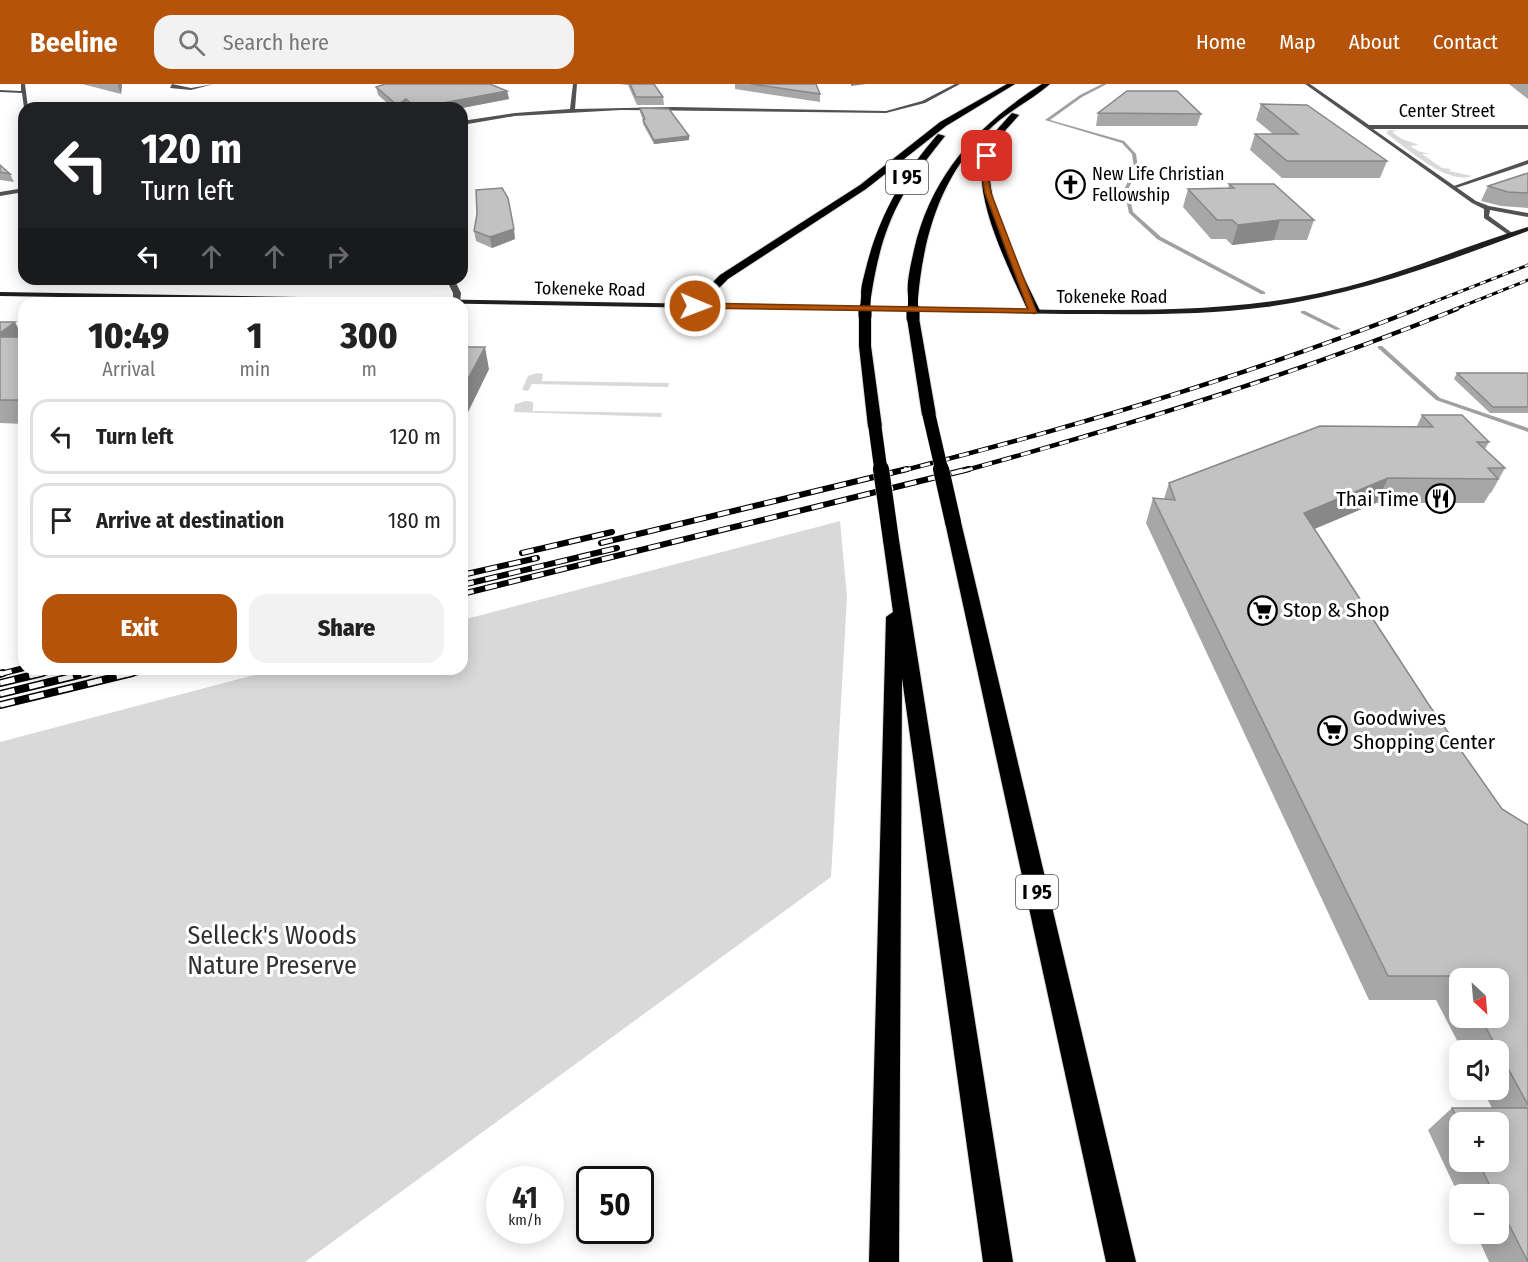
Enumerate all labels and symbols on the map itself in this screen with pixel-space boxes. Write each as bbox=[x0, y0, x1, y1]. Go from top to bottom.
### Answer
street label: Center Street bbox=[1399, 100, 1495, 122]
pin bbox=[961, 130, 1012, 181]
road number: I 95 bbox=[886, 160, 928, 194]
place label: New Life Christian Fellowship bbox=[1092, 163, 1224, 206]
church icon: New Life Christian Fellowship bbox=[1055, 168, 1087, 200]
position arrow bbox=[663, 274, 727, 338]
street label: Tokeneke Road bbox=[534, 277, 646, 301]
street label: Tokeneke Road bbox=[1057, 286, 1167, 308]
restaurant icon: Thai Time bbox=[1424, 483, 1456, 515]
place label: Thai Time bbox=[1336, 486, 1419, 512]
supermarket icon: Stop & Shop bbox=[1246, 594, 1278, 626]
place label: Stop & Shop bbox=[1283, 597, 1390, 623]
place label: Goodwives Shopping Center bbox=[1353, 705, 1496, 755]
supermarket icon: Goodwives Shopping Center bbox=[1316, 714, 1348, 746]
road number: I 95 bbox=[1016, 875, 1058, 909]
park label: Selleck's Woods Nature Preserve bbox=[187, 920, 357, 981]
north arrow bbox=[1449, 968, 1509, 1028]
speed limit sign: 50 bbox=[576, 1166, 654, 1244]

